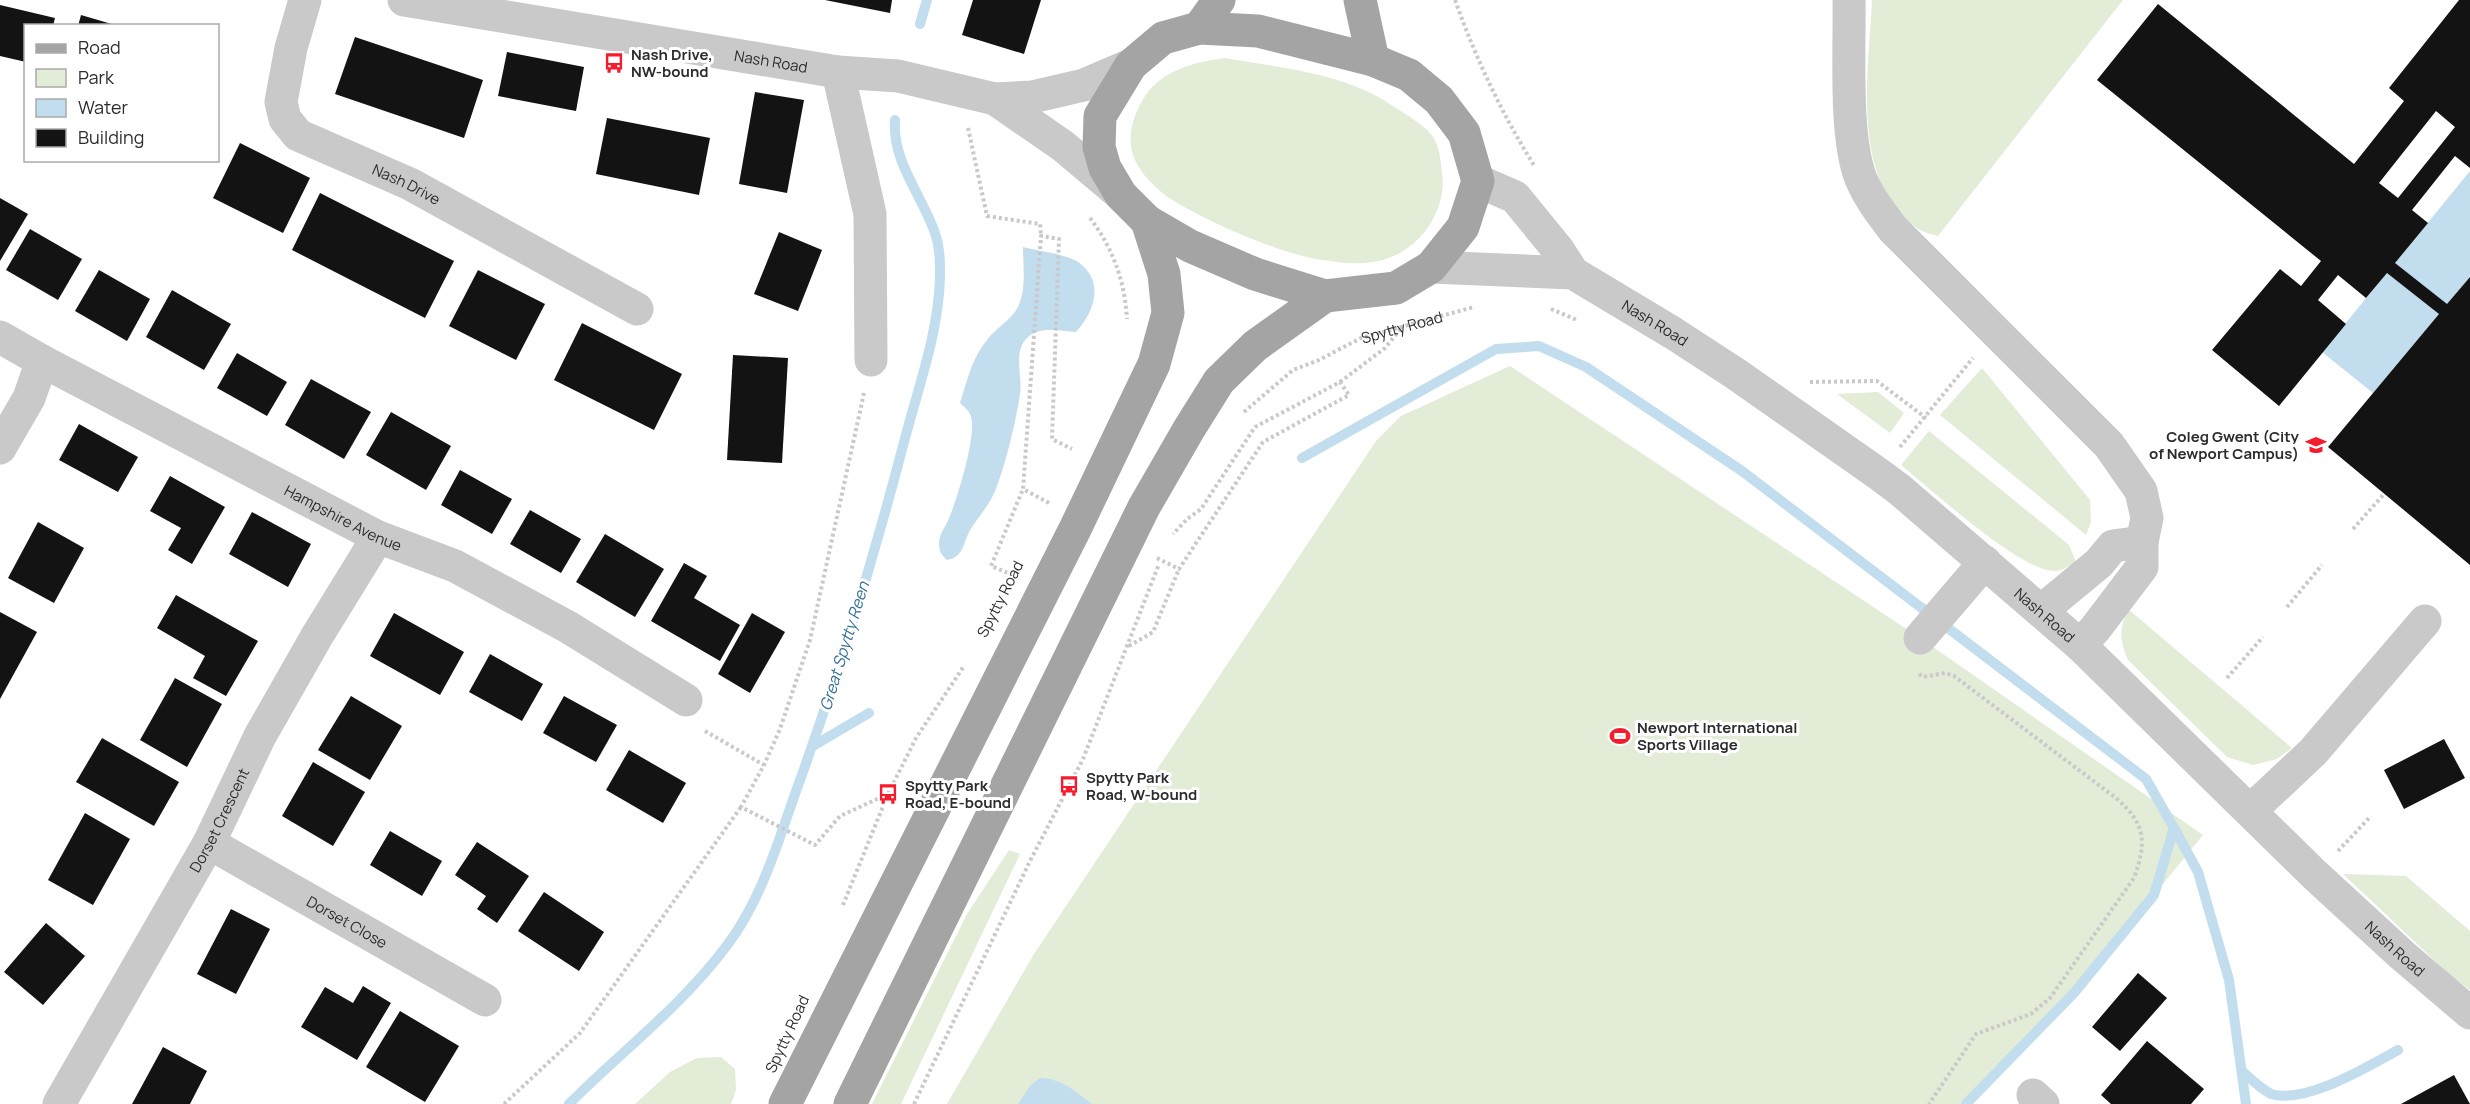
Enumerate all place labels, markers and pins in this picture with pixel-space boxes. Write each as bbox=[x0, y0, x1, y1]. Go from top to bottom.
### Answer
place label: Nash Drive, NW-bound bbox=[631, 44, 713, 82]
bus stop icon: Nash Drive, NW-bound bbox=[602, 51, 626, 75]
place label: Coleg Gwent (City of Newport Campus) bbox=[2149, 426, 2300, 464]
school or university icon: Coleg Gwent (City of Newport Campus) bbox=[2304, 433, 2328, 457]
place label: Newport International Sports Village bbox=[1637, 717, 1797, 755]
sports icon: Newport International Sports Village bbox=[1608, 724, 1632, 748]
place label: Spytty Park Road, W-bound bbox=[1086, 767, 1197, 805]
bus stop icon: Spytty Park Road, W-bound bbox=[1057, 774, 1081, 798]
place label: Spytty Park Road, E-bound bbox=[905, 775, 1011, 813]
bus stop icon: Spytty Park Road, E-bound bbox=[876, 782, 900, 806]

